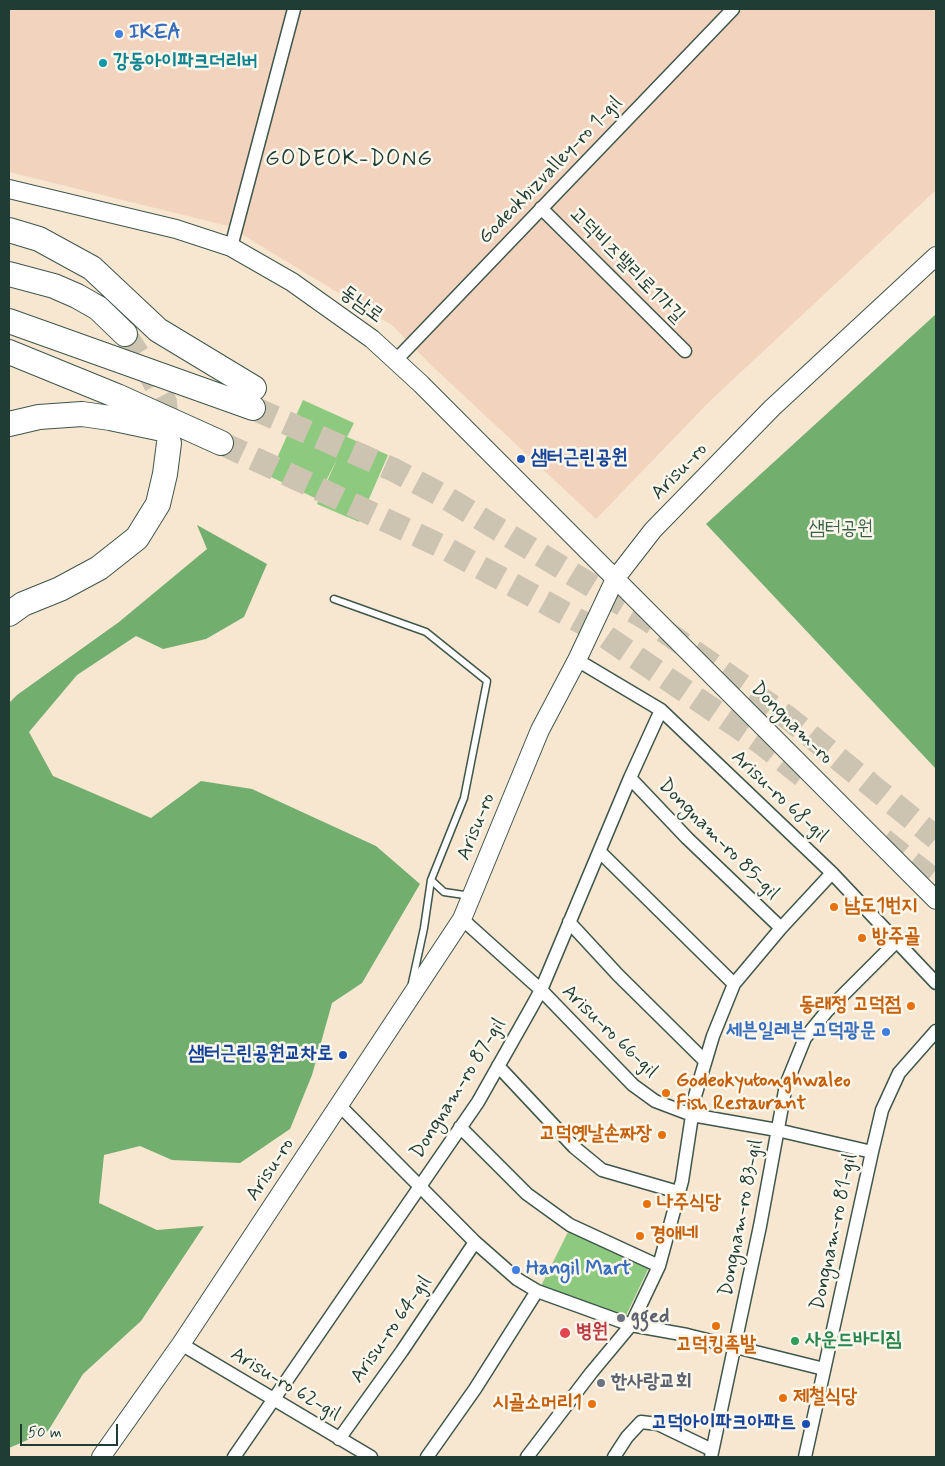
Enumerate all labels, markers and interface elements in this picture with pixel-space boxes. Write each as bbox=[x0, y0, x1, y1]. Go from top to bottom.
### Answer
place label: IKEA bbox=[129, 22, 181, 46]
marker: IKEA bbox=[113, 28, 125, 40]
place label: 강동아이파크더리버 bbox=[113, 51, 258, 75]
marker: 강동아이파크더리버 bbox=[97, 57, 109, 69]
street label: Godeokbizvalley-ro 1-gil bbox=[474, 92, 628, 250]
district label: GODEOK-DONG bbox=[264, 147, 434, 173]
street label: 고덕비즈밸리로1가길 bbox=[563, 203, 689, 329]
street label: 동남로 bbox=[334, 281, 388, 329]
street label: Arisu-ro bbox=[647, 438, 713, 506]
place label: 샘터근린공원 bbox=[531, 447, 628, 471]
marker: 샘터근린공원 bbox=[515, 453, 527, 465]
park label: 샘터공원 bbox=[809, 518, 873, 542]
street label: Dongnam-ro bbox=[745, 678, 837, 770]
street label: Arisu-ro 68-gil bbox=[725, 746, 833, 848]
street label: Dongnam-ro 85-gil bbox=[652, 774, 784, 906]
street label: Arisu-ro bbox=[453, 790, 501, 864]
place label: 남도1번지 bbox=[844, 895, 917, 919]
marker: 남도1번지 bbox=[828, 901, 840, 913]
place label: 방주골 bbox=[872, 926, 920, 950]
marker: 방주골 bbox=[856, 932, 868, 944]
street label: Arisu-ro 66-gil bbox=[556, 980, 662, 1084]
place label: 동래정 고덕점 bbox=[799, 994, 901, 1018]
marker: 동래정 고덕점 bbox=[905, 1000, 917, 1012]
street label: Dongnam-ro 87-gil bbox=[406, 1014, 512, 1164]
place label: 세븐일레븐 고덕광문 bbox=[726, 1020, 876, 1044]
marker: 세븐일레븐 고덕광문 bbox=[880, 1026, 892, 1038]
place label: 샘터근린공원교차로 bbox=[188, 1043, 333, 1067]
marker: 샘터근린공원교차로 bbox=[337, 1049, 349, 1061]
place label: Godeokyutonghwaleo Fish Restaurant bbox=[676, 1070, 851, 1117]
marker: Godeokyutonghwaleo Fish Restaurant bbox=[660, 1087, 672, 1099]
place label: 고덕옛날손짜장 bbox=[539, 1123, 652, 1147]
marker: 고덕옛날손짜장 bbox=[656, 1129, 668, 1141]
street label: Arisu-ro bbox=[242, 1134, 300, 1206]
street label: Dongnam-ro 83-gil bbox=[715, 1138, 769, 1298]
street label: Dongnam-ro 81-gil bbox=[807, 1152, 863, 1312]
place label: 나주식당 bbox=[657, 1192, 721, 1216]
marker: 나주식당 bbox=[641, 1198, 653, 1210]
place label: 경애네 bbox=[650, 1224, 698, 1248]
marker: 경애네 bbox=[634, 1230, 646, 1242]
place label: Hangil Mart bbox=[526, 1258, 631, 1282]
marker: Hangil Mart bbox=[510, 1264, 522, 1276]
street label: Arisu-ro 64-gil bbox=[346, 1272, 438, 1388]
place label: gged bbox=[631, 1306, 669, 1330]
marker: gged bbox=[615, 1312, 627, 1324]
marker: 고덕킹족발 bbox=[710, 1320, 722, 1332]
place label: 병원 bbox=[576, 1321, 608, 1345]
marker: 병원 bbox=[558, 1326, 572, 1340]
place label: 사운드바디짐 bbox=[805, 1329, 902, 1353]
place label: 고덕킹족발 bbox=[676, 1334, 756, 1358]
marker: 사운드바디짐 bbox=[789, 1335, 801, 1347]
street label: Arisu-ro 62-gil bbox=[226, 1343, 344, 1427]
place label: 한사랑교회 bbox=[611, 1371, 691, 1395]
marker: 한사랑교회 bbox=[595, 1377, 607, 1389]
place label: 제철식당 bbox=[793, 1386, 857, 1410]
place label: 시골소머리1 bbox=[493, 1392, 582, 1416]
marker: 제철식당 bbox=[777, 1392, 789, 1404]
marker: 시골소머리1 bbox=[586, 1398, 598, 1410]
place label: 고덕아이파크아파트 bbox=[651, 1412, 796, 1436]
scale bar bbox=[22, 1414, 120, 1446]
marker: 고덕아이파크아파트 bbox=[800, 1418, 812, 1430]
text: 50 m bbox=[28, 1423, 62, 1443]

